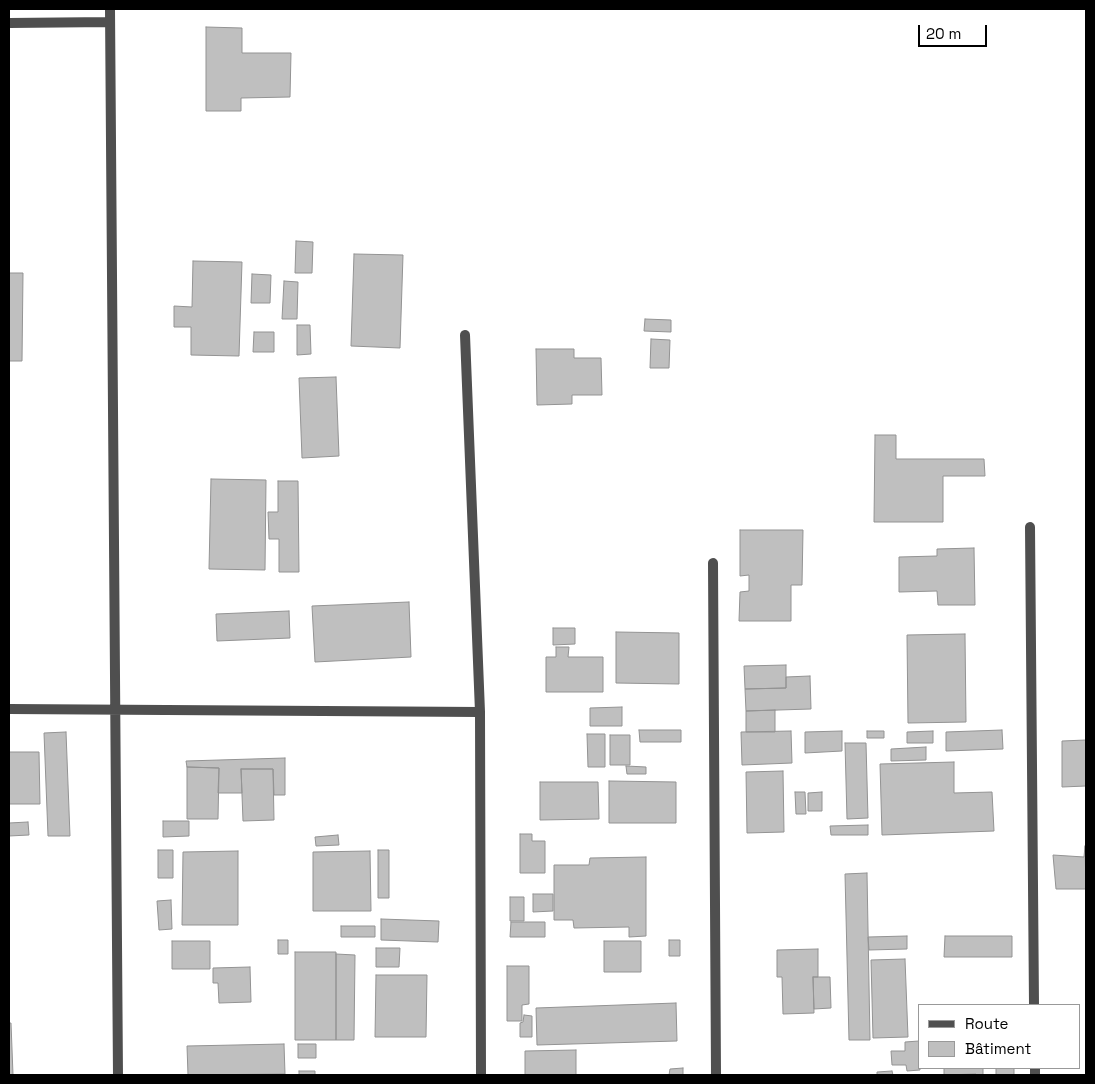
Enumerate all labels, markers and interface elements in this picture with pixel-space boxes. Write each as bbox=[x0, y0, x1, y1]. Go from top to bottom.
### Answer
scale bar bbox=[920, 15, 989, 47]
text: 20 m bbox=[926, 24, 961, 43]
legend bbox=[918, 1004, 1080, 1069]
text: Route bbox=[965, 1014, 1008, 1033]
text: Bâtiment bbox=[965, 1039, 1031, 1058]

